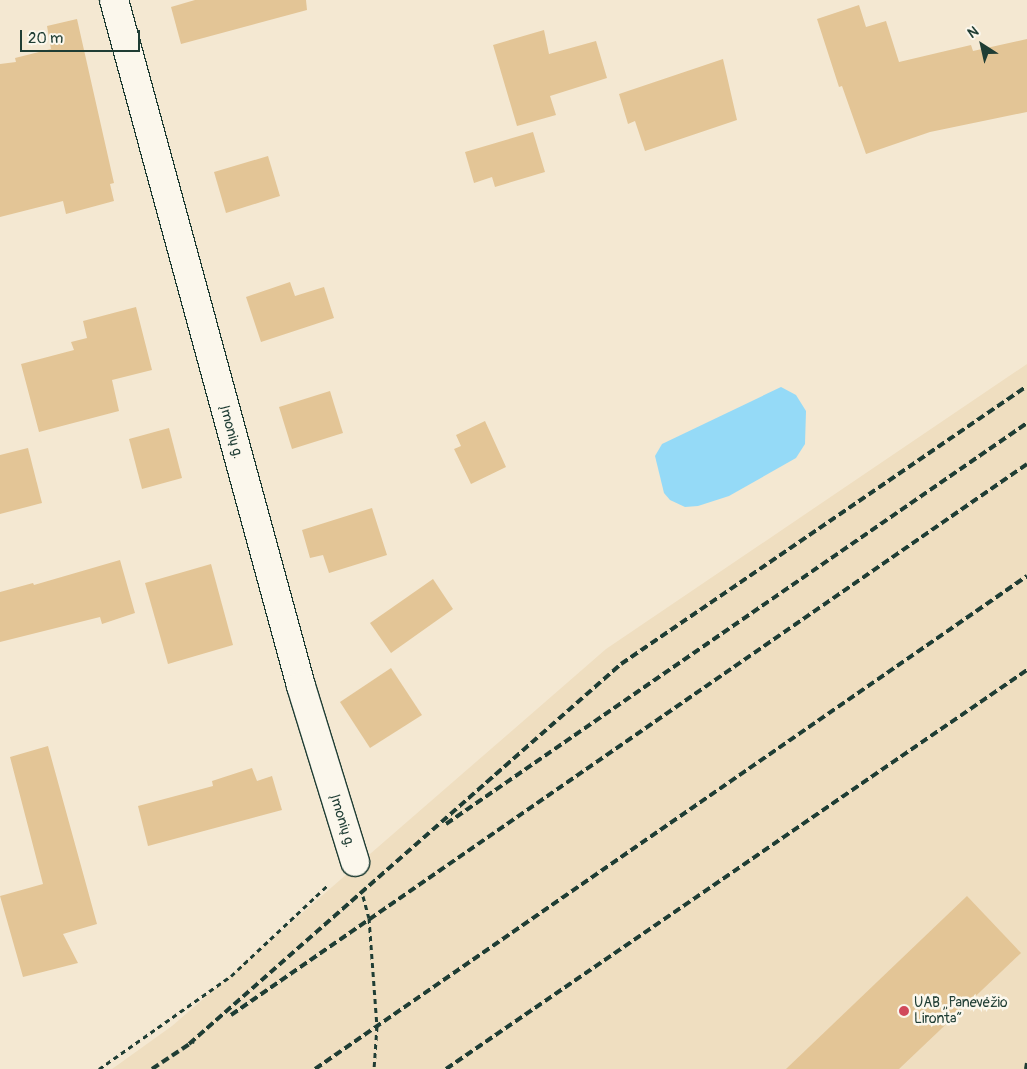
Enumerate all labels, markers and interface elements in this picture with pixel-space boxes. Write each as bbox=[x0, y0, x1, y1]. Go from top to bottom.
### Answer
scale bar bbox=[22, 20, 142, 52]
north arrow bbox=[957, 20, 1007, 70]
text: N bbox=[964, 23, 982, 42]
text: 20 m bbox=[28, 29, 63, 48]
street label: Įmonių g. bbox=[216, 403, 246, 461]
street label: Įmonių g. bbox=[326, 792, 358, 850]
place label: UAB „Panevėžio Lironta“ bbox=[914, 995, 1008, 1028]
marker: UAB „Panevėžio Lironta“ bbox=[898, 1005, 910, 1017]

